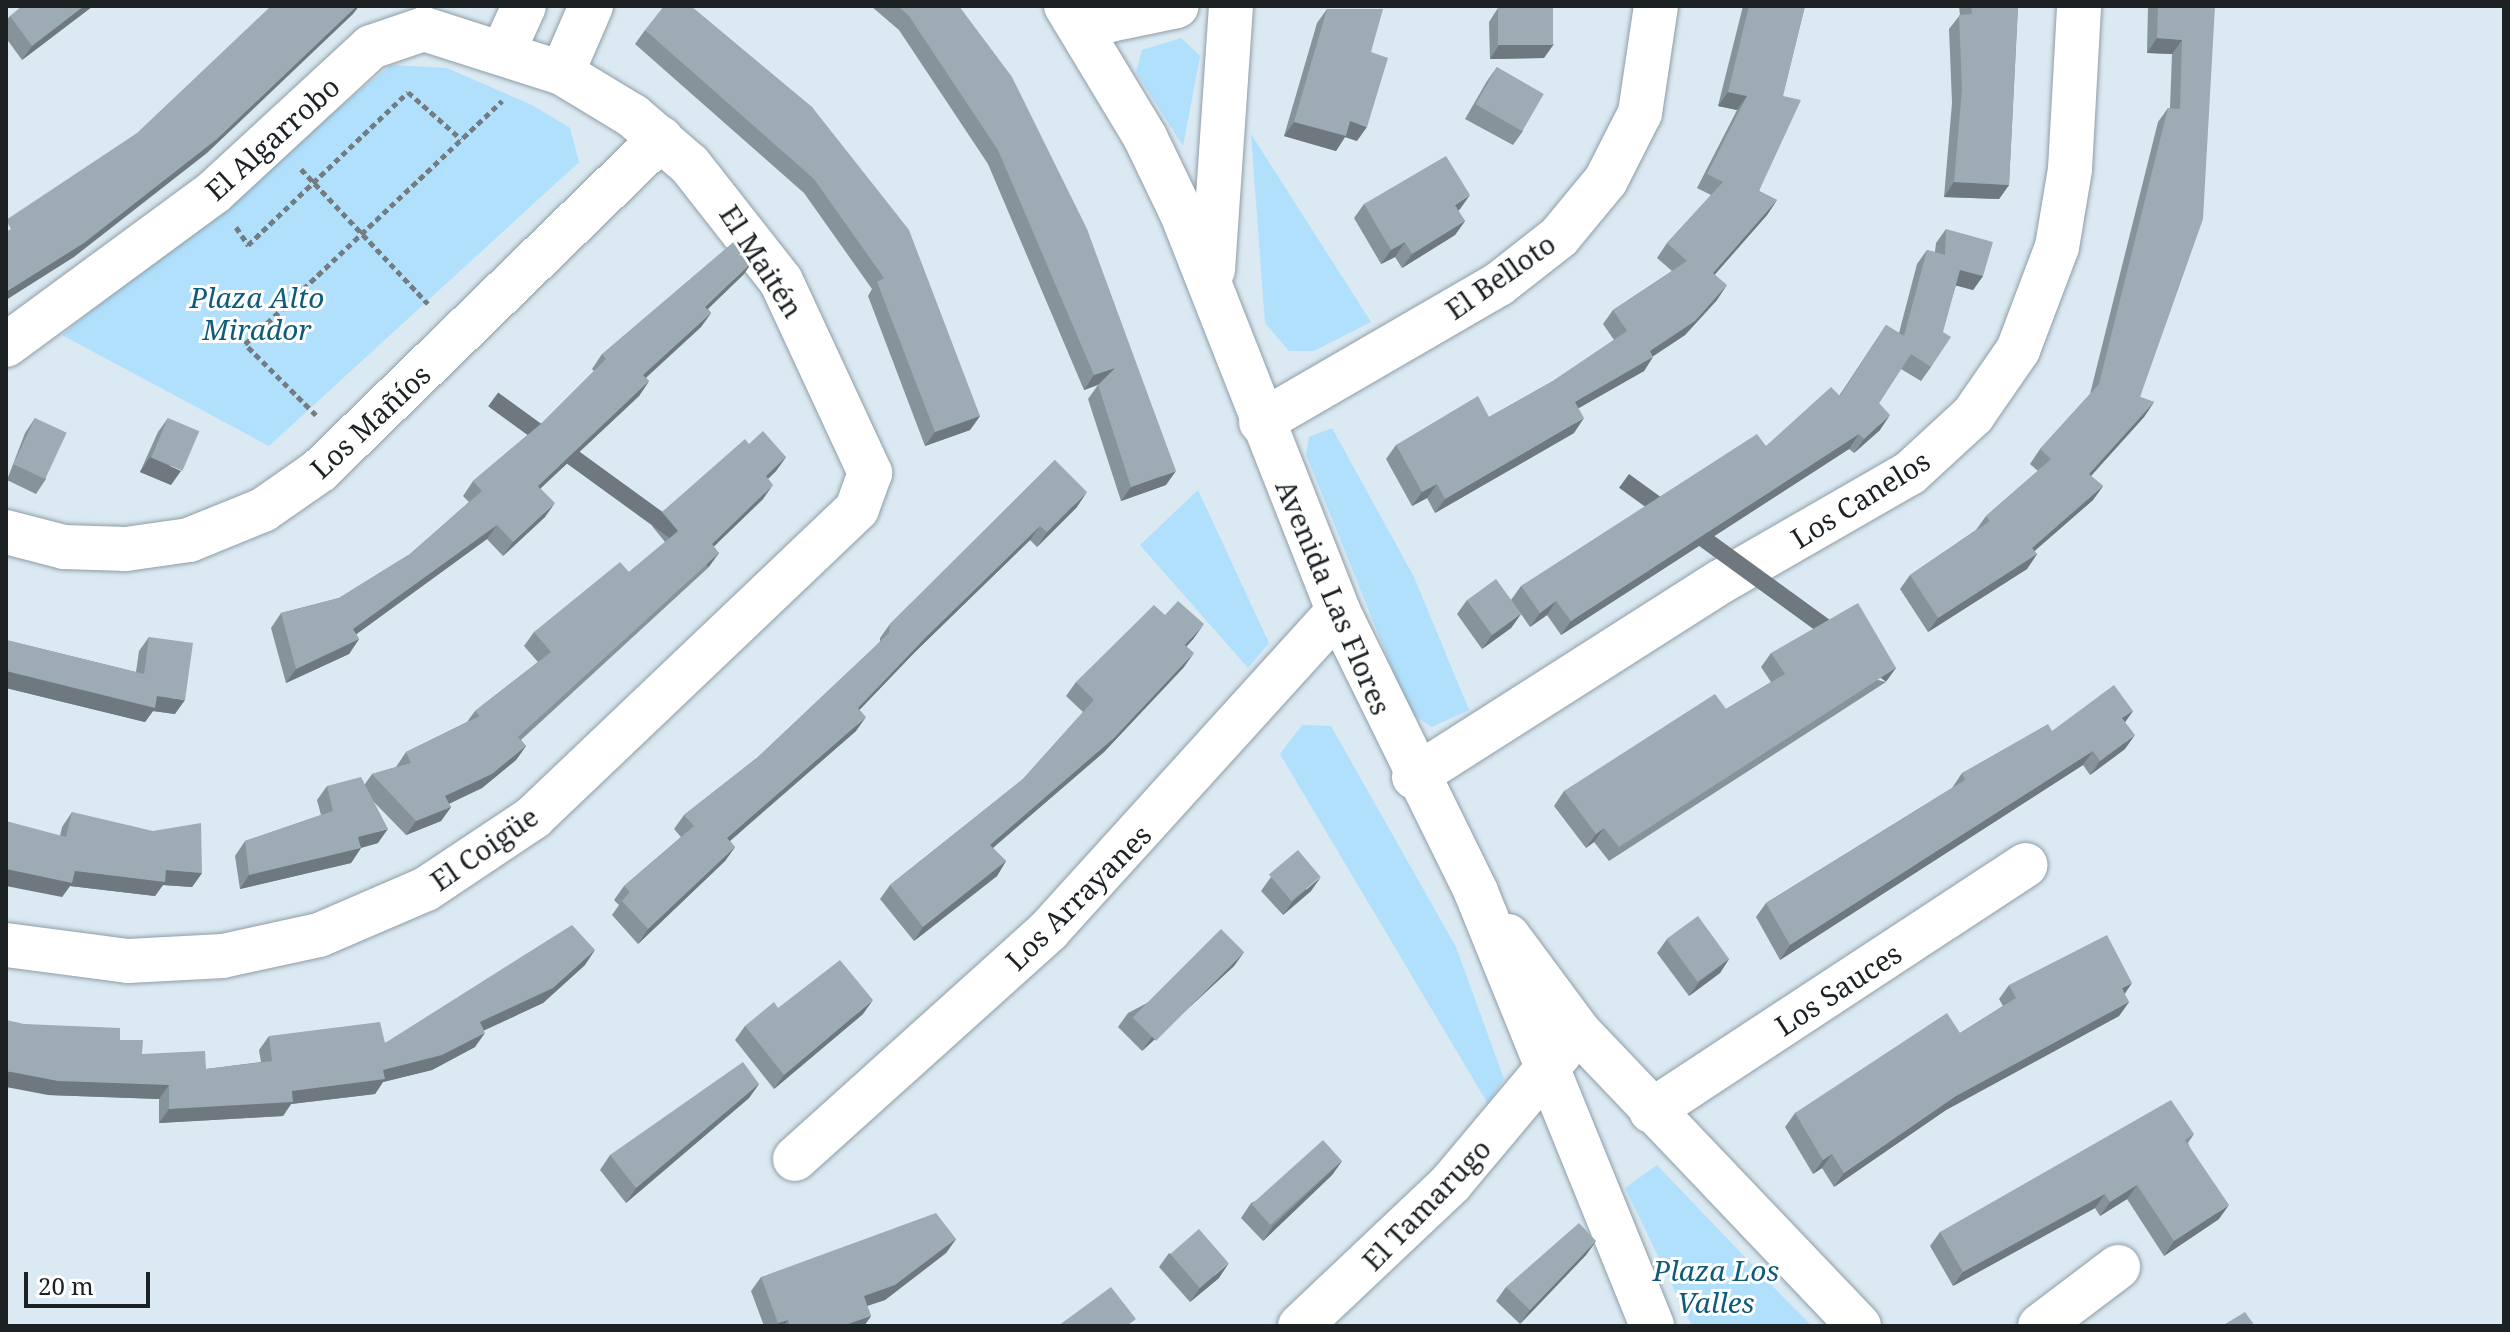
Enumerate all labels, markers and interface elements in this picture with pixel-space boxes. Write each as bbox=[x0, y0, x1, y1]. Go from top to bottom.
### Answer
street label: El Algarrobo bbox=[198, 69, 346, 207]
street label: El Maitén bbox=[713, 198, 811, 324]
street label: El Belloto bbox=[1439, 226, 1561, 326]
park label: Plaza Alto Mirador bbox=[190, 280, 324, 346]
street label: Los Mañíos bbox=[303, 357, 437, 485]
street label: Los Canelos bbox=[1785, 443, 1935, 555]
street label: Avenida Las Flores bbox=[1269, 475, 1399, 719]
street label: El Coigüe bbox=[424, 799, 544, 897]
street label: Los Arrayanes bbox=[998, 817, 1158, 977]
street label: Los Sauces bbox=[1769, 936, 1907, 1042]
street label: El Tamarugo bbox=[1355, 1131, 1497, 1277]
park label: Plaza Los Valles bbox=[1653, 1253, 1779, 1319]
scale bar bbox=[28, 1256, 154, 1306]
text: 20 m bbox=[38, 1269, 94, 1302]

